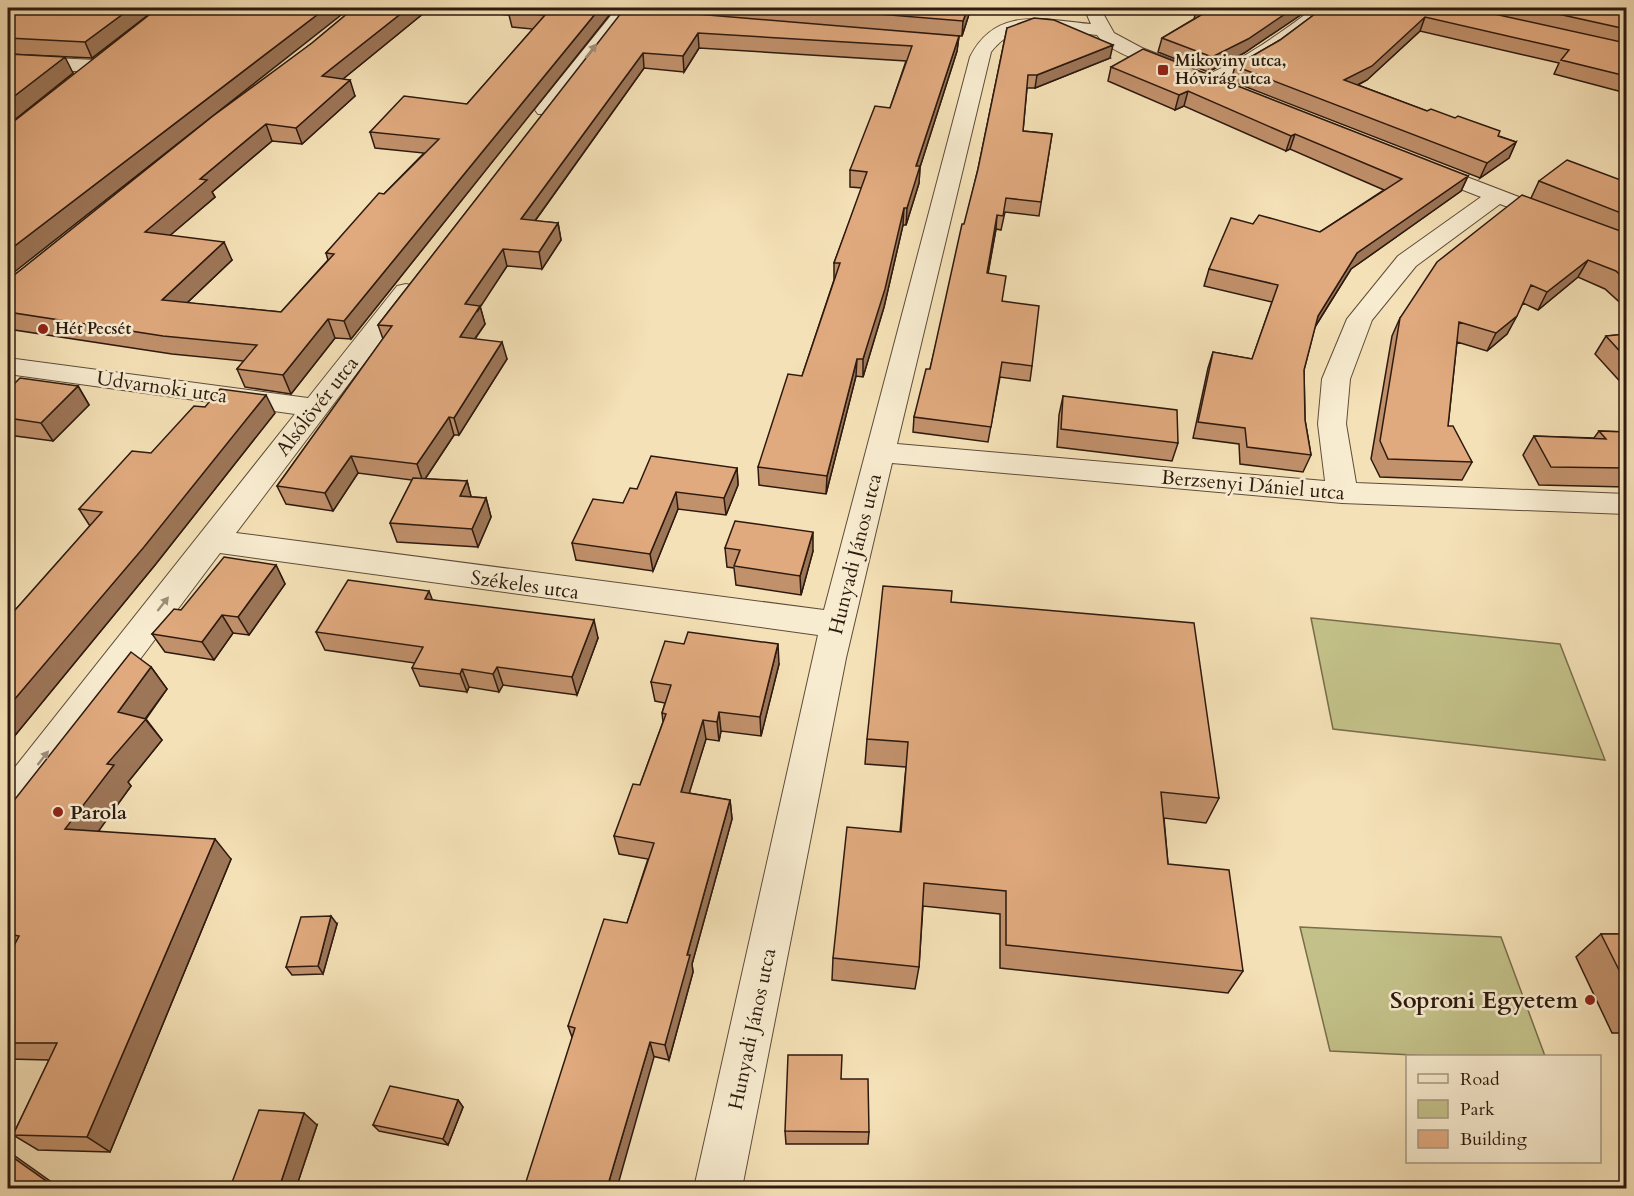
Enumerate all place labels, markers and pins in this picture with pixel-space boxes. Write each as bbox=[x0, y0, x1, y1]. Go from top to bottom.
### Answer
place label: Mikoviny utca, Hóvirág utca bbox=[1175, 50, 1286, 90]
marker: Mikoviny utca, Hóvirág utca bbox=[1156, 63, 1170, 77]
place label: Hét Pecsét bbox=[55, 318, 131, 340]
marker: Hét Pecsét bbox=[36, 322, 50, 336]
place label: Parola bbox=[70, 799, 127, 826]
marker: Parola bbox=[51, 805, 65, 819]
place label: Soproni Egyetem bbox=[1390, 984, 1579, 1017]
marker: Soproni Egyetem bbox=[1583, 993, 1597, 1007]

